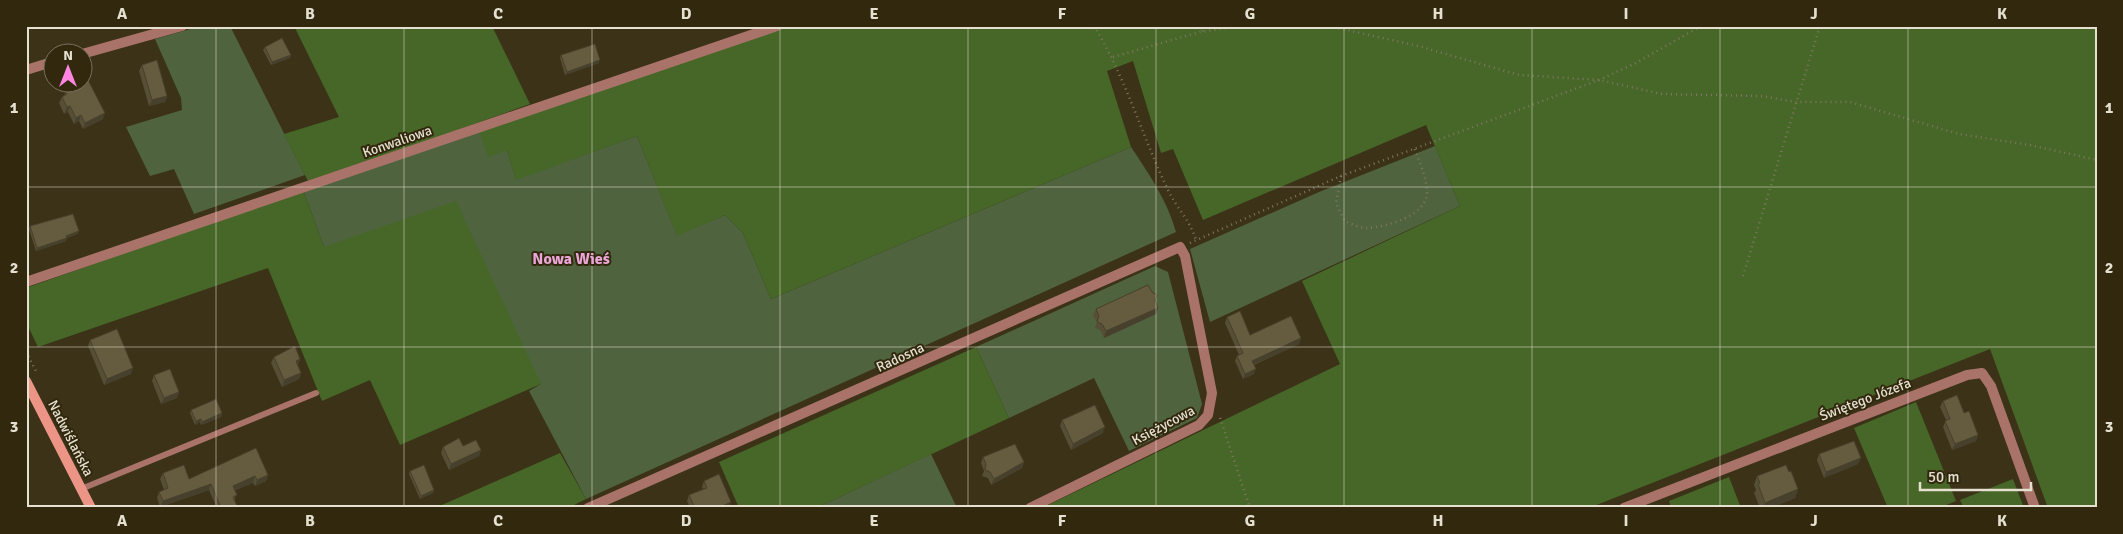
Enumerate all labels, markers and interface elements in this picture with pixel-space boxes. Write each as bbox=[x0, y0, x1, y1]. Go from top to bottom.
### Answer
text: A bbox=[117, 4, 128, 24]
text: B bbox=[305, 4, 315, 24]
text: C bbox=[493, 4, 503, 24]
text: D bbox=[681, 4, 692, 24]
text: E bbox=[869, 4, 879, 24]
text: F bbox=[1058, 4, 1067, 24]
text: G bbox=[1245, 4, 1255, 24]
text: H bbox=[1433, 4, 1443, 24]
text: I bbox=[1623, 4, 1629, 24]
text: J bbox=[1810, 4, 1818, 24]
text: K bbox=[1997, 4, 2007, 24]
north arrow bbox=[42, 42, 92, 92]
text: N bbox=[63, 47, 73, 64]
text: 1 bbox=[10, 98, 19, 118]
text: 1 bbox=[2105, 98, 2114, 118]
street label: Konwaliowa bbox=[360, 122, 434, 161]
district label: Nowa Wieś bbox=[532, 249, 610, 269]
text: 2 bbox=[10, 258, 18, 278]
text: 2 bbox=[2105, 258, 2113, 278]
street label: Radosna bbox=[874, 339, 927, 376]
street label: Świętego Józefa bbox=[1817, 374, 1913, 425]
street label: Nadwiślańska bbox=[44, 397, 97, 479]
street label: Księżycowa bbox=[1129, 402, 1198, 449]
text: 3 bbox=[10, 417, 18, 437]
text: 3 bbox=[2105, 417, 2113, 437]
scale bar bbox=[1920, 459, 2032, 491]
text: 50 m bbox=[1928, 468, 1959, 486]
text: A bbox=[117, 511, 128, 531]
text: B bbox=[305, 511, 315, 531]
text: C bbox=[493, 511, 503, 531]
text: D bbox=[681, 511, 692, 531]
text: E bbox=[869, 511, 879, 531]
text: F bbox=[1058, 511, 1067, 531]
text: G bbox=[1245, 511, 1255, 531]
text: H bbox=[1433, 511, 1443, 531]
text: I bbox=[1623, 511, 1629, 531]
text: J bbox=[1810, 511, 1818, 531]
text: K bbox=[1997, 511, 2007, 531]

